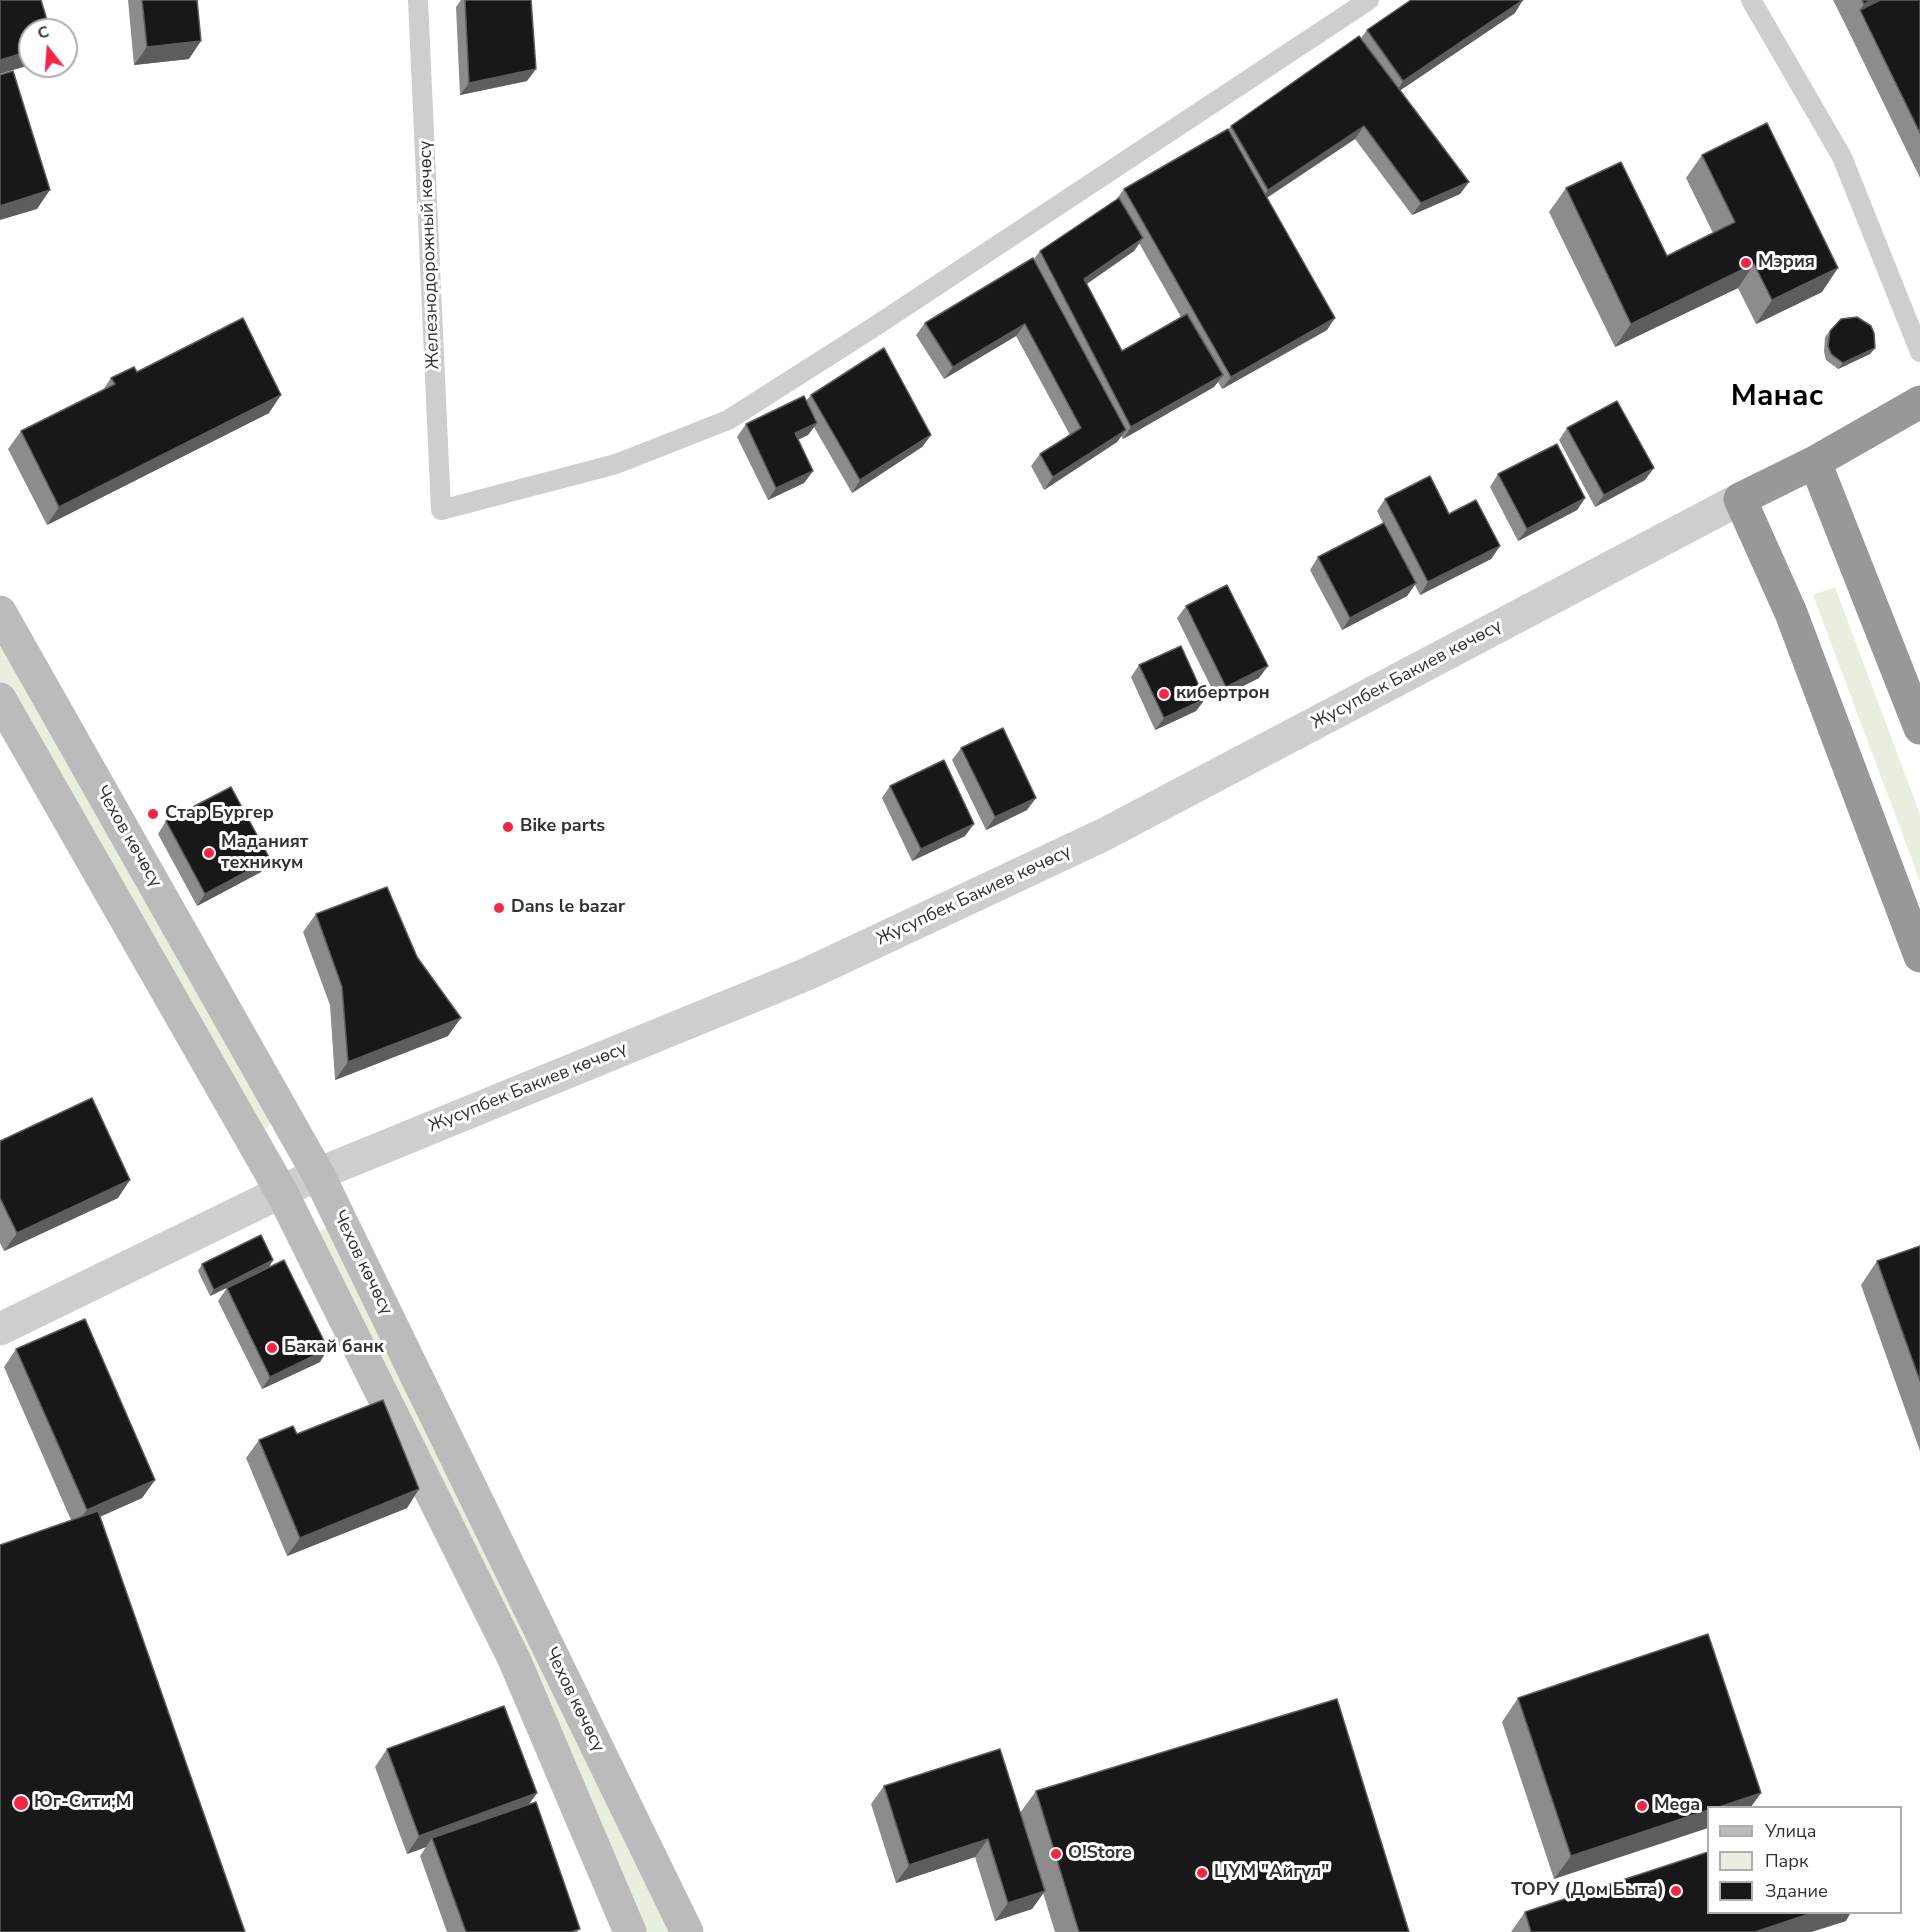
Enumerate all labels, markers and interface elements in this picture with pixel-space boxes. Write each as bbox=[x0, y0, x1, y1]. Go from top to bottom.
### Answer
north arrow bbox=[18, 18, 78, 78]
text: С bbox=[35, 21, 52, 45]
street label: Железнодорожный көчөсү bbox=[415, 140, 445, 370]
place label: Мэрия bbox=[1758, 252, 1815, 274]
marker: Мэрия bbox=[1739, 256, 1753, 270]
district label: Манас bbox=[1731, 380, 1823, 416]
street label: Жусупбек Бакиев көчөсү bbox=[1308, 616, 1506, 734]
place label: кибертрон bbox=[1176, 683, 1270, 705]
marker: кибертрон bbox=[1157, 687, 1171, 701]
street label: Чехов көчөсү bbox=[90, 782, 166, 892]
place label: Стар Бургер bbox=[165, 803, 274, 825]
marker: Стар Бургер bbox=[146, 807, 160, 821]
place label: Bike parts bbox=[520, 816, 605, 838]
marker: Bike parts bbox=[501, 820, 515, 834]
place label: Маданият техникум bbox=[221, 832, 308, 874]
street label: Жусупбек Бакиев көчөсү bbox=[873, 841, 1075, 951]
marker: Маданият техникум bbox=[202, 846, 216, 860]
place label: Dans le bazar bbox=[511, 897, 625, 919]
marker: Dans le bazar bbox=[492, 901, 506, 915]
street label: Жусупбек Бакиев көчөсү bbox=[426, 1038, 630, 1138]
street label: Чехов көчөсү bbox=[327, 1207, 397, 1319]
place label: Бакай банк bbox=[284, 1337, 384, 1359]
marker: Бакай банк bbox=[265, 1341, 279, 1355]
street label: Чехов көчөсү bbox=[539, 1644, 609, 1756]
place label: Юг-Сити;M bbox=[34, 1792, 131, 1814]
marker: Юг-Сити;M bbox=[12, 1794, 30, 1812]
place label: Mega bbox=[1654, 1795, 1700, 1817]
marker: Mega bbox=[1635, 1799, 1649, 1813]
legend bbox=[1707, 1806, 1902, 1914]
text: Улица bbox=[1765, 1819, 1816, 1843]
place label: O!Store bbox=[1068, 1843, 1132, 1865]
marker: O!Store bbox=[1049, 1847, 1063, 1861]
text: Парк bbox=[1765, 1849, 1808, 1873]
place label: ЦУМ "Айгүл" bbox=[1214, 1862, 1329, 1884]
marker: ЦУМ "Айгүл" bbox=[1195, 1866, 1209, 1880]
text: Здание bbox=[1765, 1879, 1828, 1903]
place label: ТОРУ (Дом Быта) bbox=[1511, 1880, 1664, 1902]
marker: ТОРУ (Дом Быта) bbox=[1669, 1884, 1683, 1898]

